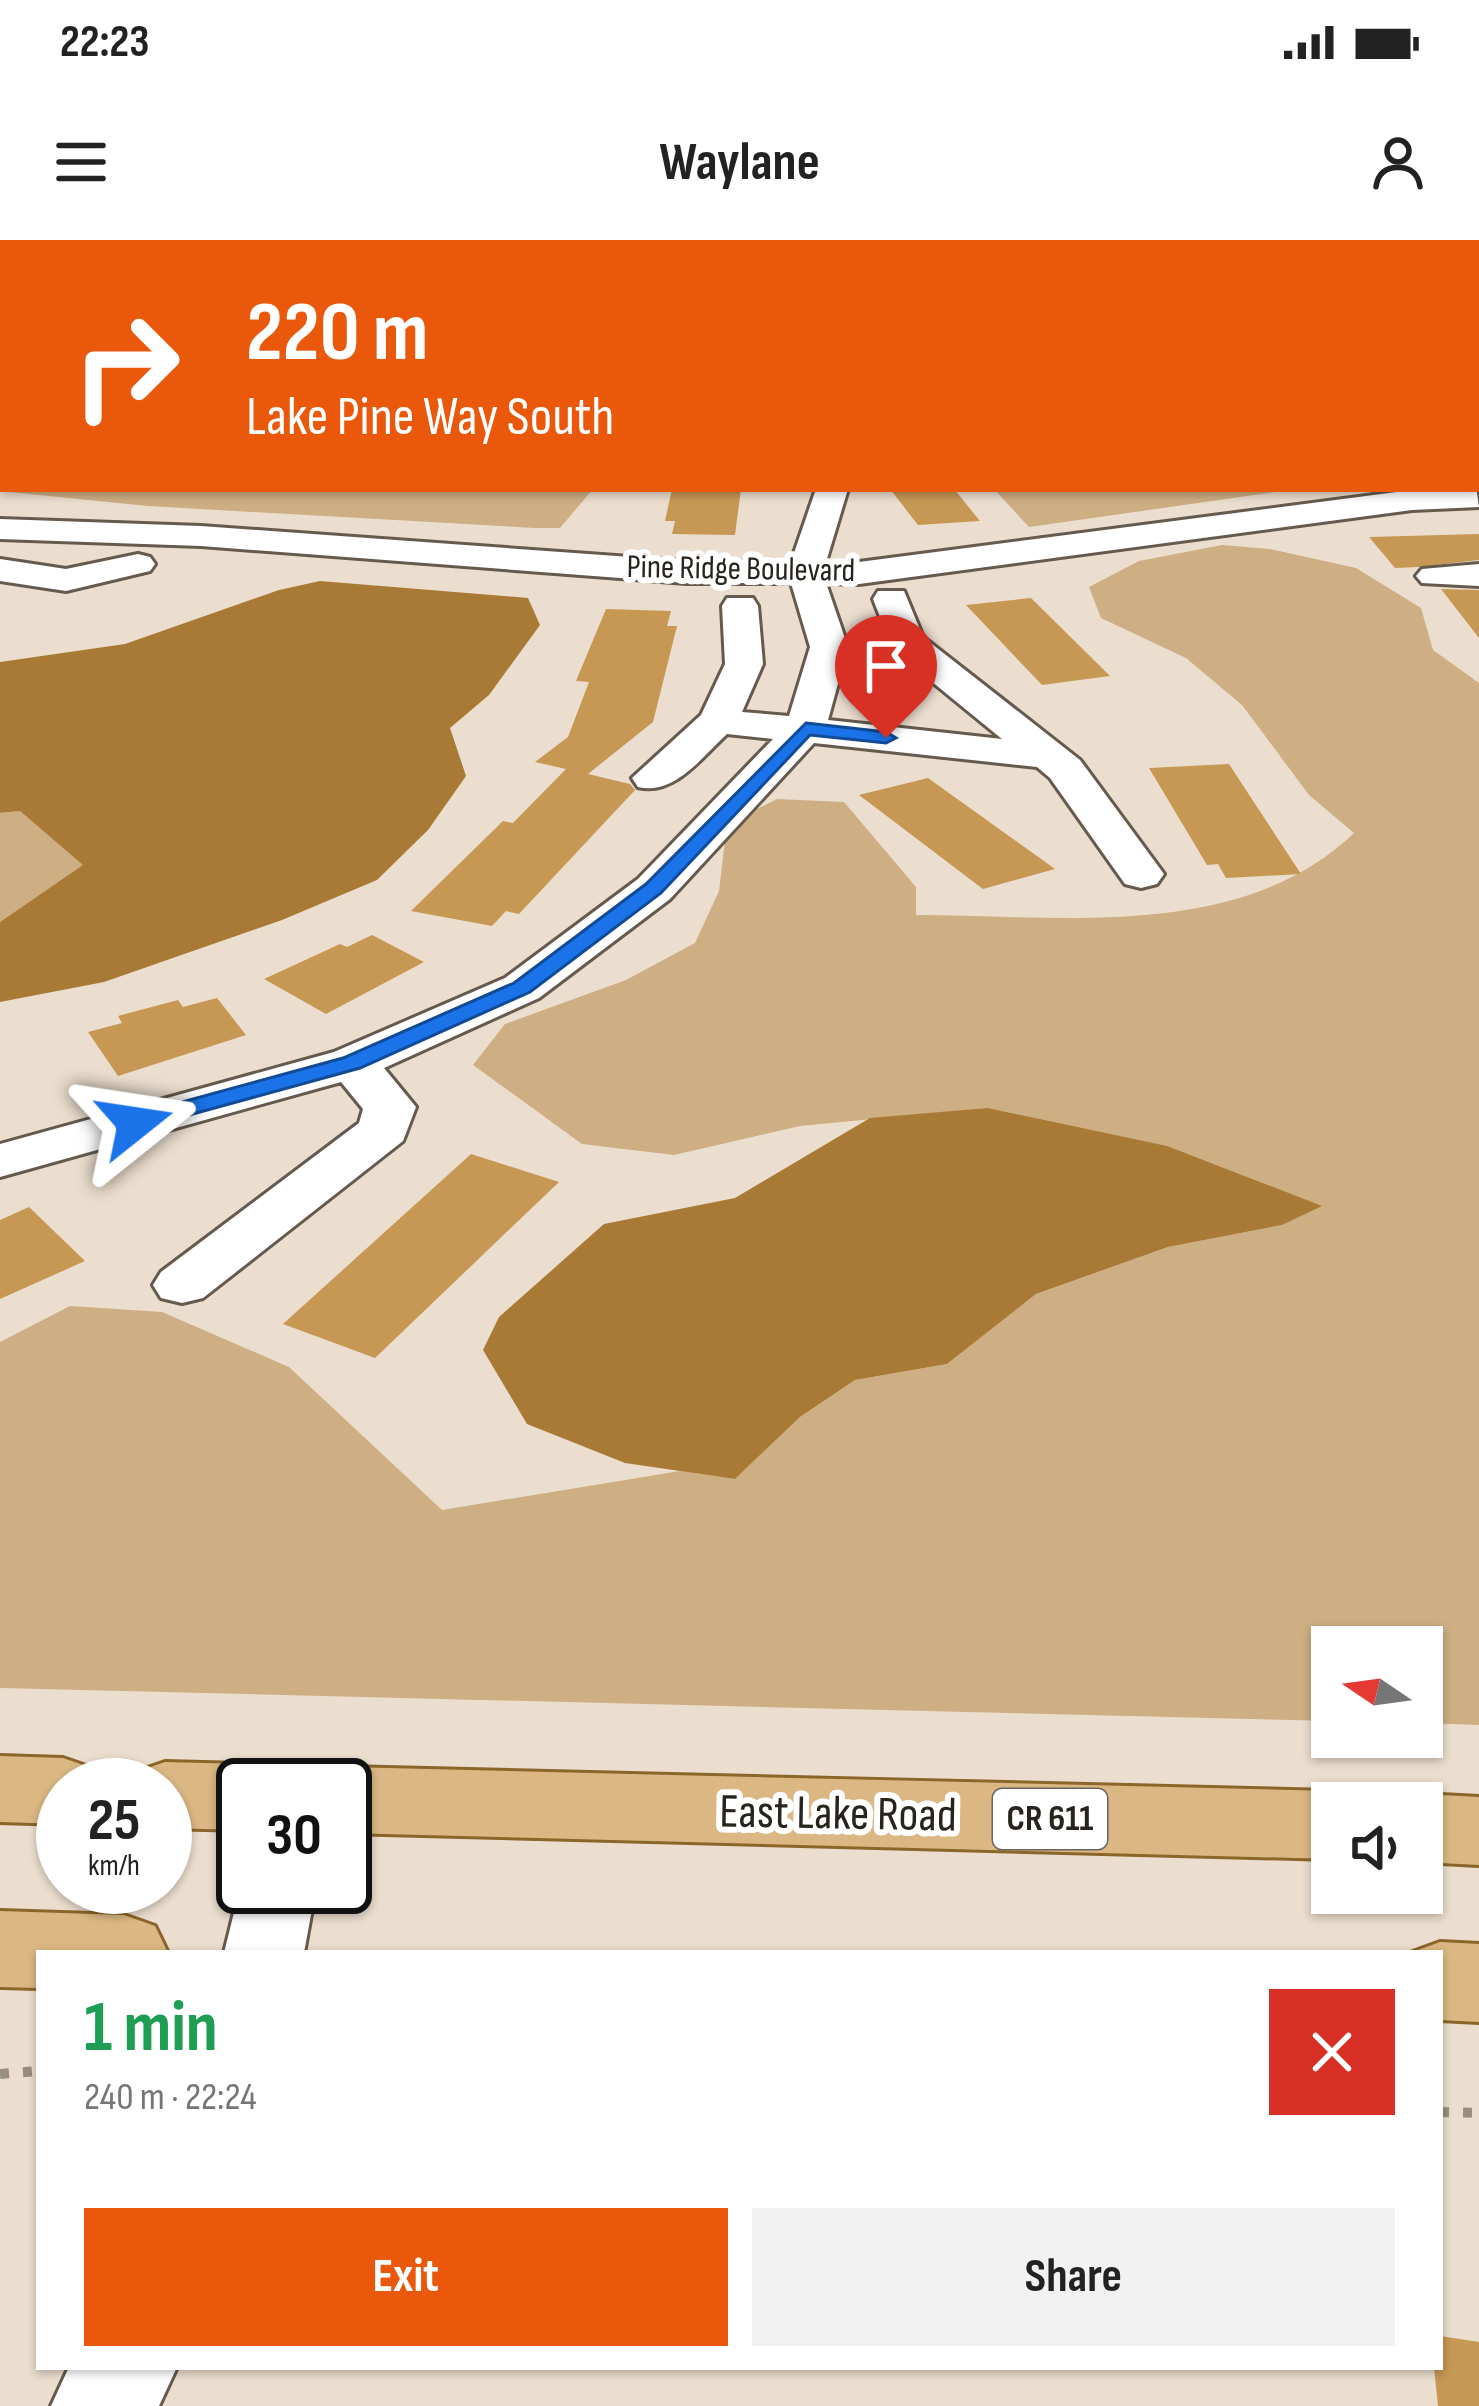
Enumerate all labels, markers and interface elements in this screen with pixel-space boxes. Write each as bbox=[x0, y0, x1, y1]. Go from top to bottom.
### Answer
text: 22:23 bbox=[60, 15, 149, 70]
icon: menu bbox=[48, 129, 114, 195]
icon: person bbox=[1365, 129, 1431, 195]
text: Waylane bbox=[659, 130, 820, 195]
text: 220 m bbox=[246, 283, 428, 384]
icon: right bbox=[48, 288, 204, 444]
text: Lake Pine Way South bbox=[246, 385, 614, 450]
street label: Pine Ridge Boulevard bbox=[626, 547, 856, 591]
pin bbox=[835, 615, 937, 738]
icon: arrive bbox=[853, 633, 919, 699]
position arrow bbox=[72, 1060, 198, 1186]
north arrow bbox=[1311, 1626, 1443, 1758]
map controls bbox=[1311, 1626, 1443, 1914]
speed limit sign: 30 bbox=[216, 1758, 372, 1914]
button: sound bbox=[1311, 1782, 1443, 1914]
street label: East Lake Road bbox=[719, 1783, 957, 1845]
text: 25 bbox=[88, 1785, 140, 1857]
road number: CR 611 bbox=[993, 1789, 1107, 1849]
text: km/h bbox=[88, 1848, 140, 1884]
text: 1 min bbox=[84, 1985, 218, 2072]
button: close bbox=[1269, 1989, 1395, 2115]
text: 240 m · 22:24 bbox=[84, 2074, 257, 2121]
button: Exit bbox=[84, 2208, 728, 2346]
button: Share bbox=[752, 2208, 1395, 2346]

